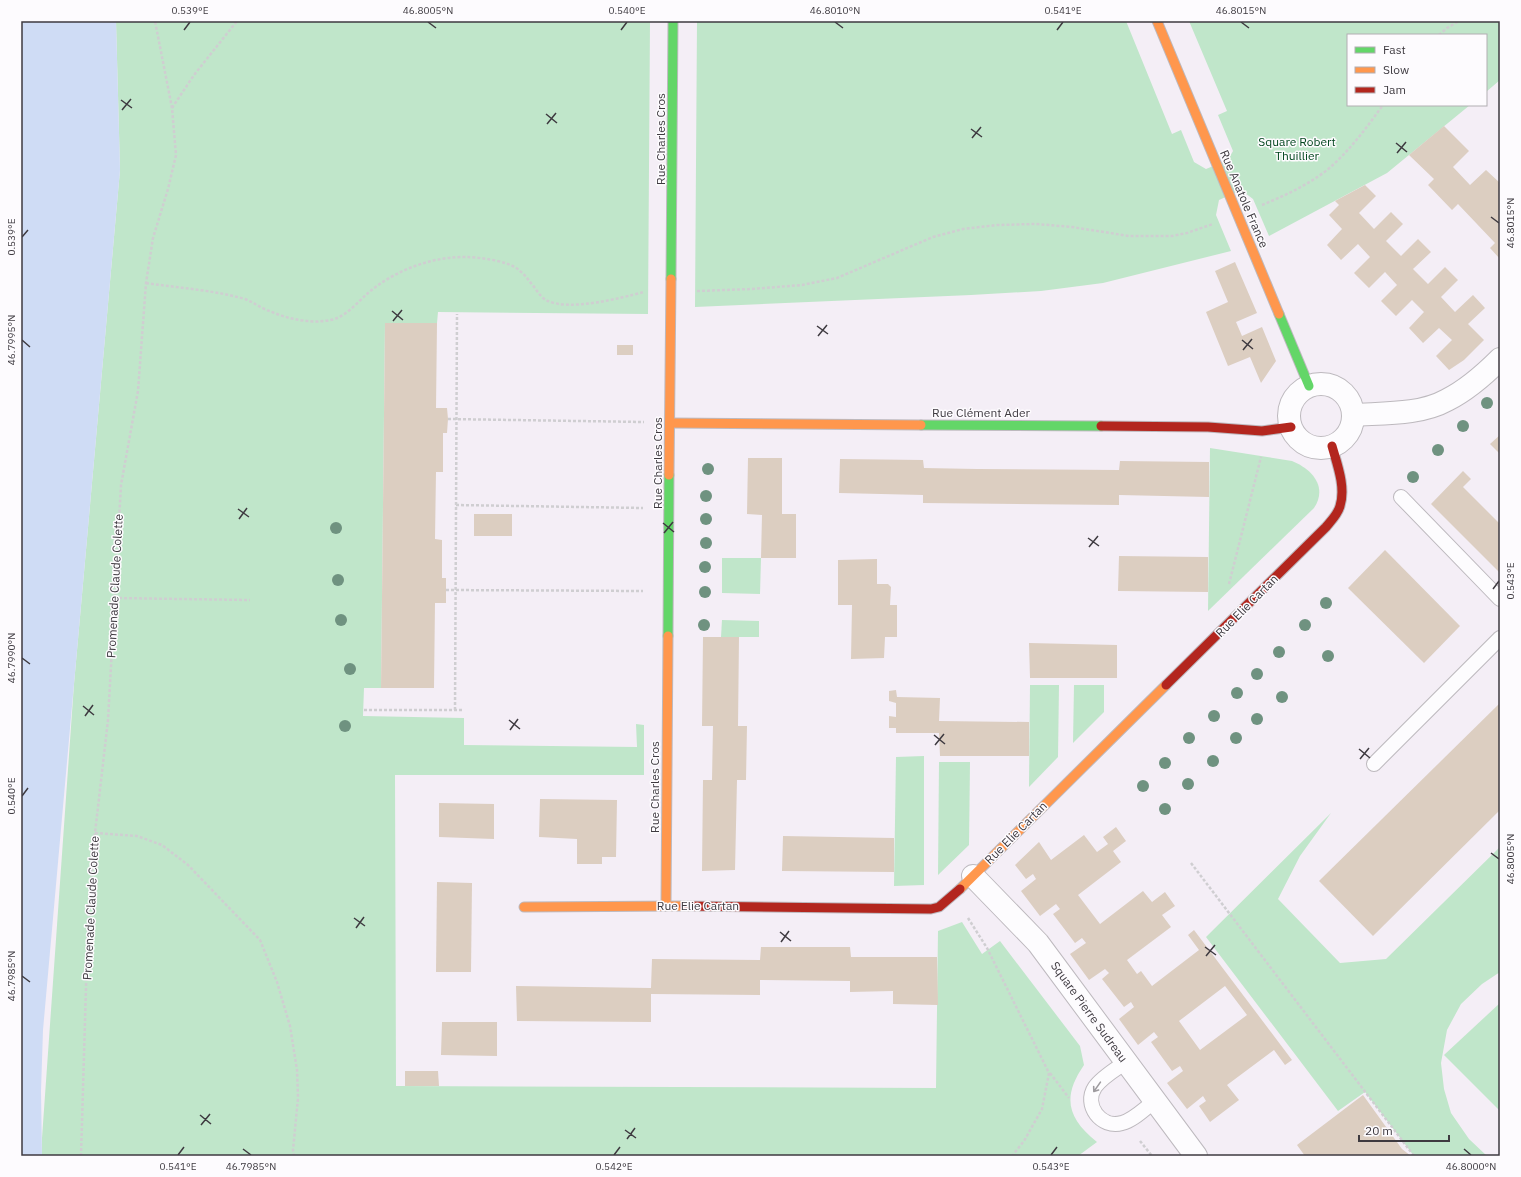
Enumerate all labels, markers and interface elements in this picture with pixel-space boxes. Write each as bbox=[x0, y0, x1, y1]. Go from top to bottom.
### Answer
text: 0.539°E bbox=[171, 4, 209, 17]
text: 46.8005°N bbox=[403, 4, 453, 17]
text: 0.540°E bbox=[608, 4, 646, 17]
text: 46.8010°N bbox=[810, 4, 860, 17]
text: 0.541°E bbox=[1044, 4, 1082, 17]
text: 46.8015°N bbox=[1216, 4, 1266, 17]
legend bbox=[1347, 34, 1487, 106]
text: Fast bbox=[1383, 42, 1406, 57]
text: Slow bbox=[1383, 62, 1409, 77]
text: Jam bbox=[1383, 82, 1406, 97]
street label: Rue Charles Cros bbox=[653, 93, 668, 185]
park label: Square Robert Thuillier bbox=[1258, 134, 1336, 163]
street label: Rue Anatole France bbox=[1217, 148, 1272, 250]
text: 46.8015°N bbox=[1504, 198, 1517, 248]
text: 0.539°E bbox=[5, 218, 18, 256]
text: 46.7995°N bbox=[5, 315, 18, 365]
street label: Rue Clément Ader bbox=[932, 405, 1030, 420]
street label: Rue Charles Cros bbox=[650, 417, 665, 509]
street label: Promenade Claude Colette bbox=[103, 513, 126, 658]
text: 0.543°E bbox=[1504, 562, 1517, 600]
street label: Rue Elie Cartan bbox=[1212, 571, 1281, 640]
text: 46.7990°N bbox=[5, 633, 18, 683]
street label: Rue Charles Cros bbox=[647, 741, 662, 833]
text: 0.540°E bbox=[5, 777, 18, 815]
street label: Rue Elie Cartan bbox=[981, 798, 1050, 867]
text: 46.8005°N bbox=[1504, 834, 1517, 884]
street label: Promenade Claude Colette bbox=[79, 835, 102, 980]
street label: Rue Elie Cartan bbox=[657, 898, 739, 913]
text: 46.7985°N bbox=[5, 951, 18, 1001]
street label: Square Pierre Sudreau bbox=[1048, 958, 1131, 1065]
one-way arrow bbox=[1092, 1081, 1100, 1093]
scale bar bbox=[1359, 1117, 1449, 1143]
text: 20 m bbox=[1365, 1123, 1393, 1138]
text: 0.541°E bbox=[159, 1160, 197, 1173]
text: 46.7985°N bbox=[226, 1160, 276, 1173]
text: 0.542°E bbox=[595, 1160, 633, 1173]
text: 0.543°E bbox=[1032, 1160, 1070, 1173]
text: 46.8000°N bbox=[1446, 1160, 1496, 1173]

